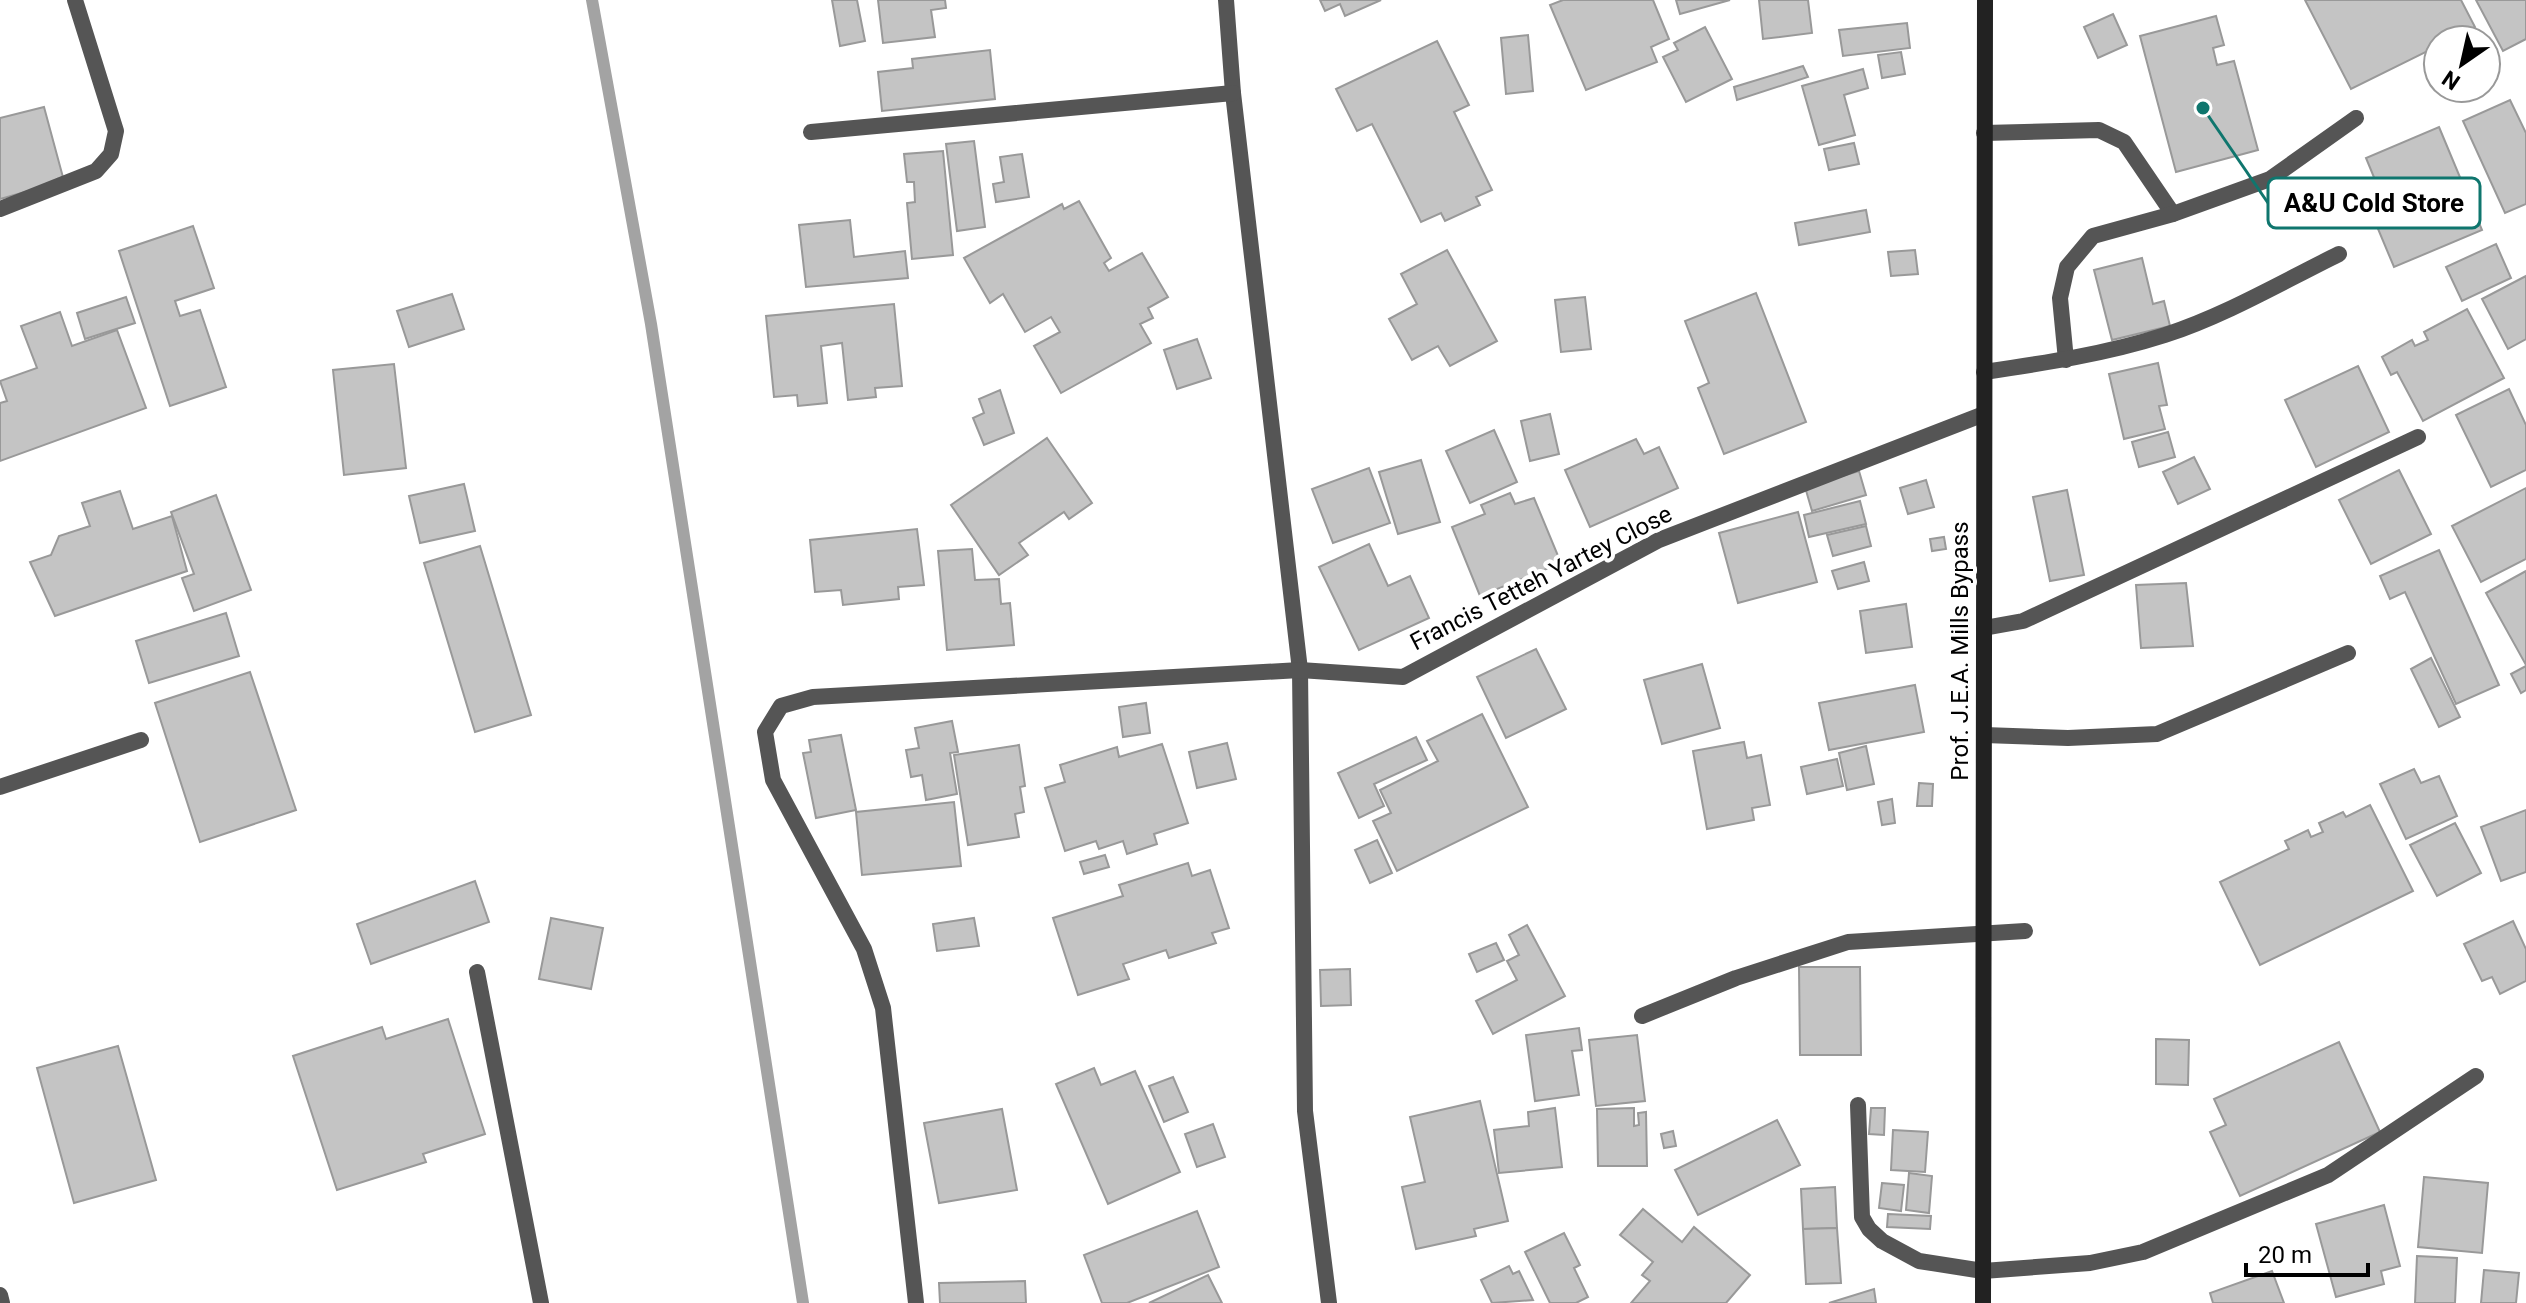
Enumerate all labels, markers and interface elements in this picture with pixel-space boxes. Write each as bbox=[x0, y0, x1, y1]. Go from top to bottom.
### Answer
north arrow bbox=[2422, 24, 2502, 104]
text: N bbox=[2438, 65, 2465, 95]
callout: A&U Cold Store bbox=[2268, 178, 2480, 228]
text: A&U Cold Store bbox=[2284, 188, 2464, 218]
street label: Francis Tetteh Yartey Close bbox=[1405, 500, 1677, 656]
street label: Prof. J.E.A. Mills Bypass bbox=[1946, 521, 1974, 781]
scale bar bbox=[2246, 1227, 2368, 1277]
text: 20 m bbox=[2258, 1241, 2312, 1269]

